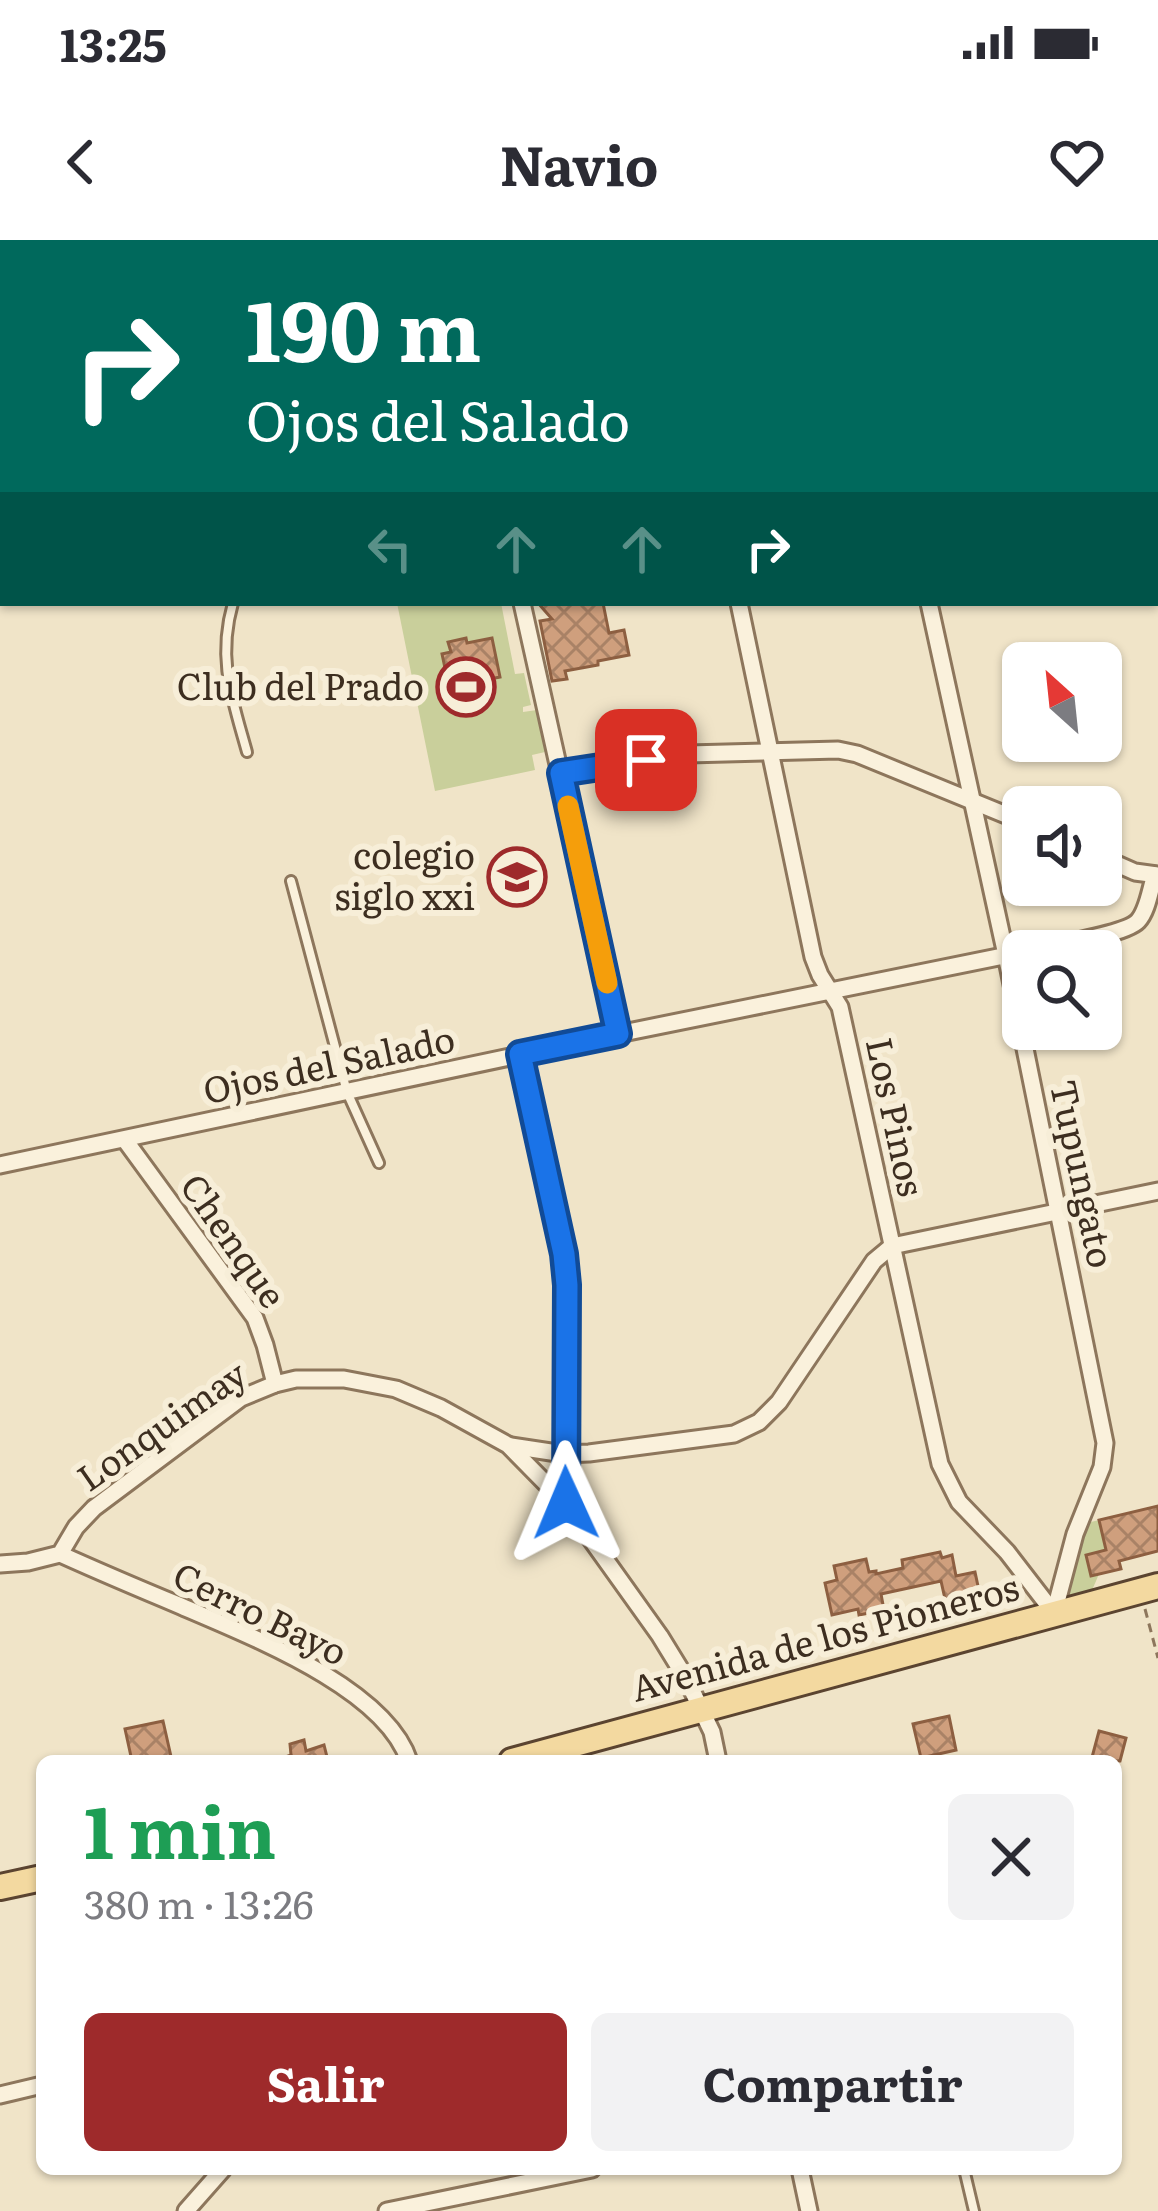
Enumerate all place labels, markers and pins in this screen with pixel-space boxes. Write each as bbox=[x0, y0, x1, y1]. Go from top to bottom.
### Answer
sports icon: Club del Prado bbox=[435, 656, 497, 718]
place label: Club del Prado bbox=[177, 658, 424, 711]
pin bbox=[595, 709, 697, 811]
place label: colegio siglo xxi bbox=[334, 827, 475, 921]
school or university icon: colegio siglo xxi bbox=[486, 846, 548, 908]

